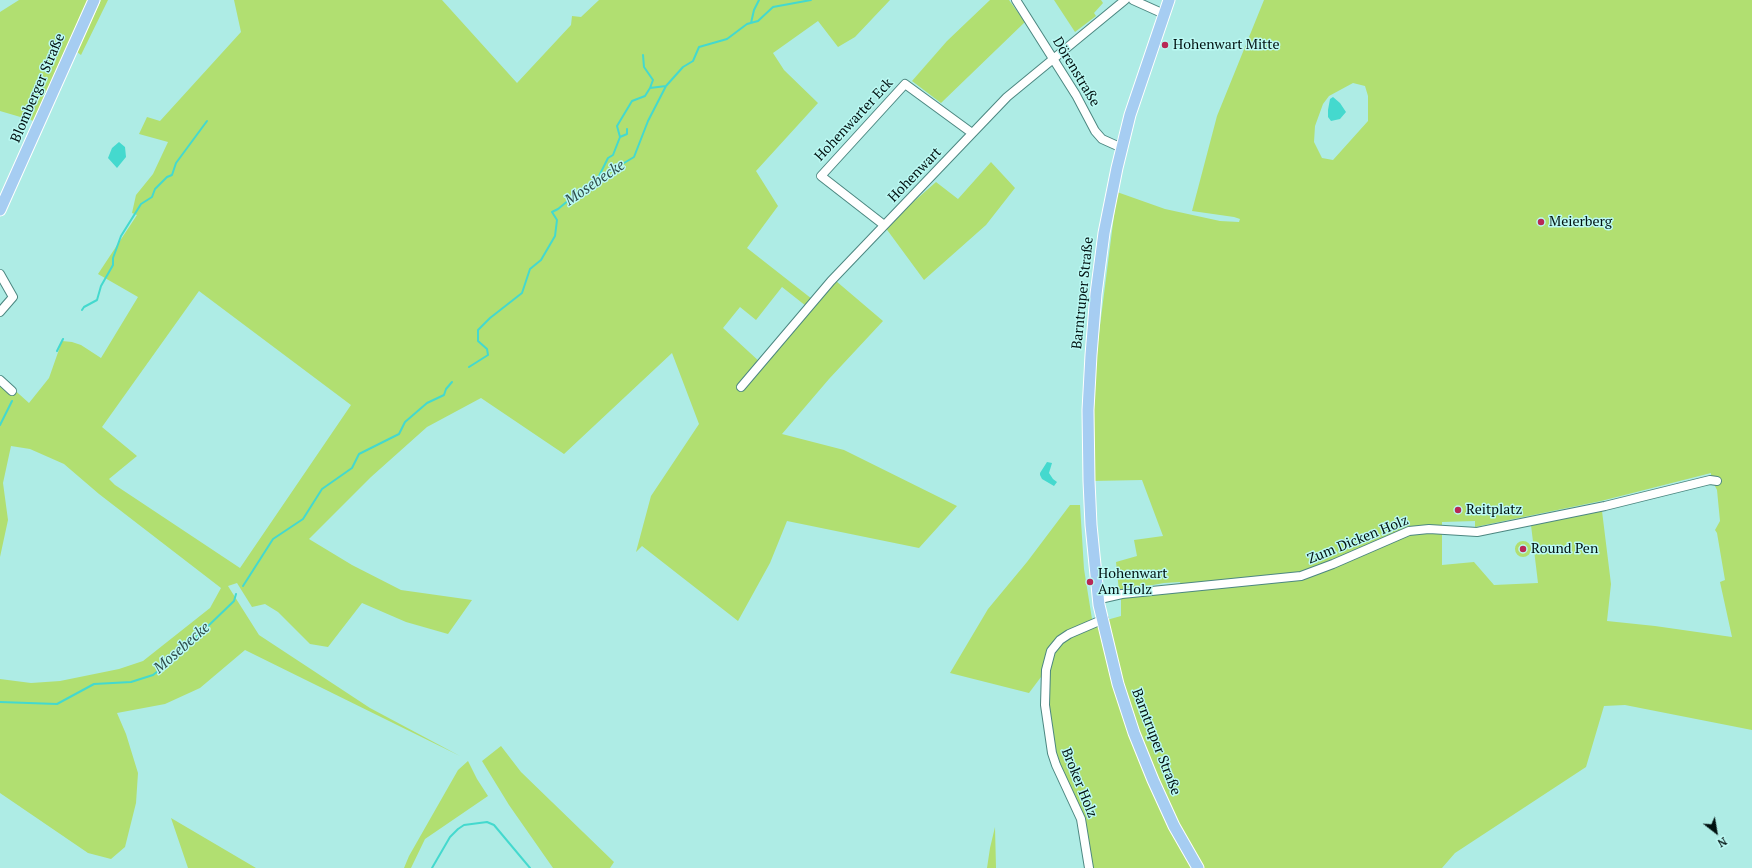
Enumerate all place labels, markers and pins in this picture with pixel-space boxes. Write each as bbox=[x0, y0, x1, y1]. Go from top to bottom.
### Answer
place label: Hohenwart Mitte bbox=[1173, 37, 1280, 53]
marker: Hohenwart Mitte bbox=[1160, 40, 1170, 50]
place label: Meierberg bbox=[1549, 214, 1612, 230]
marker: Meierberg bbox=[1536, 217, 1546, 227]
place label: Reitplatz bbox=[1466, 502, 1522, 518]
marker: Reitplatz bbox=[1453, 505, 1463, 515]
place label: Round Pen bbox=[1531, 541, 1598, 557]
marker: Round Pen bbox=[1518, 544, 1528, 554]
place label: Hohenwart Am Holz bbox=[1098, 566, 1167, 598]
marker: Hohenwart Am Holz bbox=[1085, 577, 1095, 587]

